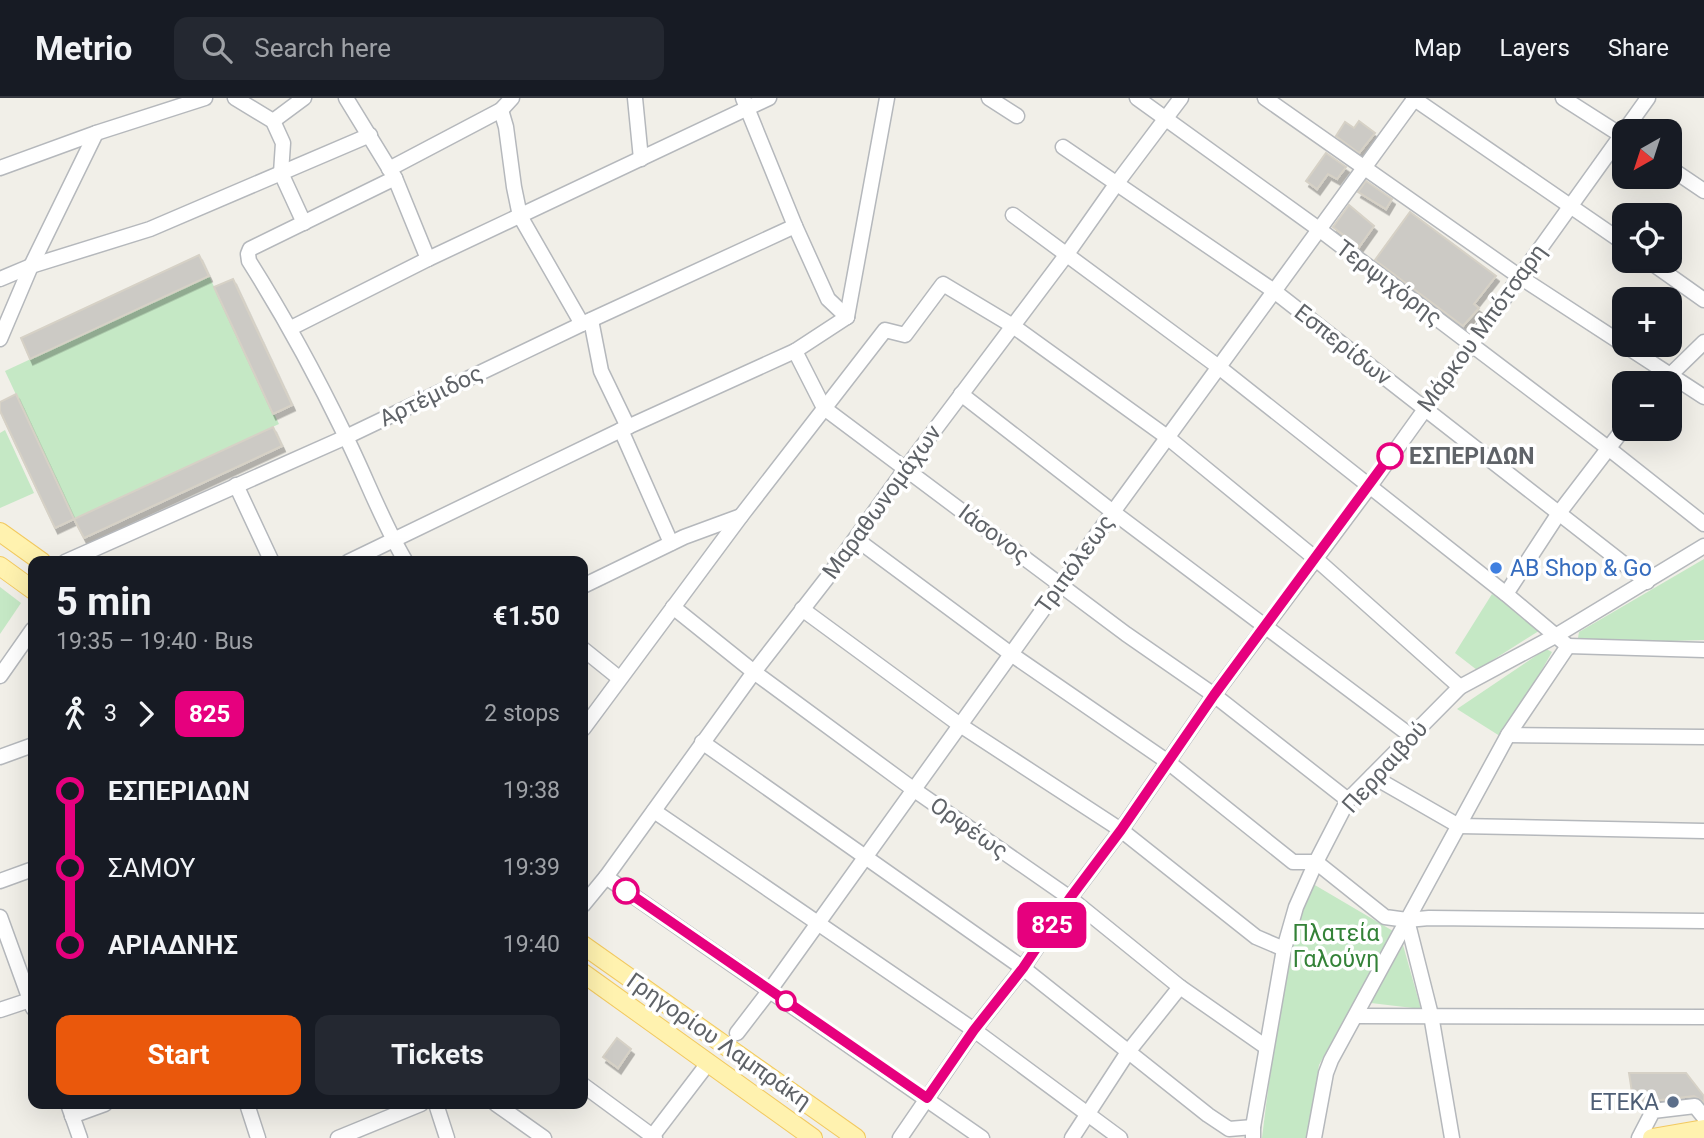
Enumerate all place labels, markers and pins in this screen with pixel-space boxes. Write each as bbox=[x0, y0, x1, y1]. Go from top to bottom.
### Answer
marker: ΕΣΠΕΡΙΔΩΝ bbox=[1377, 443, 1403, 469]
place label: ΕΣΠΕΡΙΔΩΝ bbox=[1409, 443, 1534, 470]
place label: AB Shop & Go bbox=[1510, 555, 1652, 582]
marker: AB Shop & Go bbox=[1488, 560, 1504, 576]
unlabelled marker bbox=[613, 878, 639, 904]
unlabelled marker bbox=[776, 991, 796, 1011]
place label: ΕΤΕΚΑ bbox=[1590, 1089, 1659, 1116]
marker: ΕΤΕΚΑ bbox=[1665, 1094, 1681, 1110]

